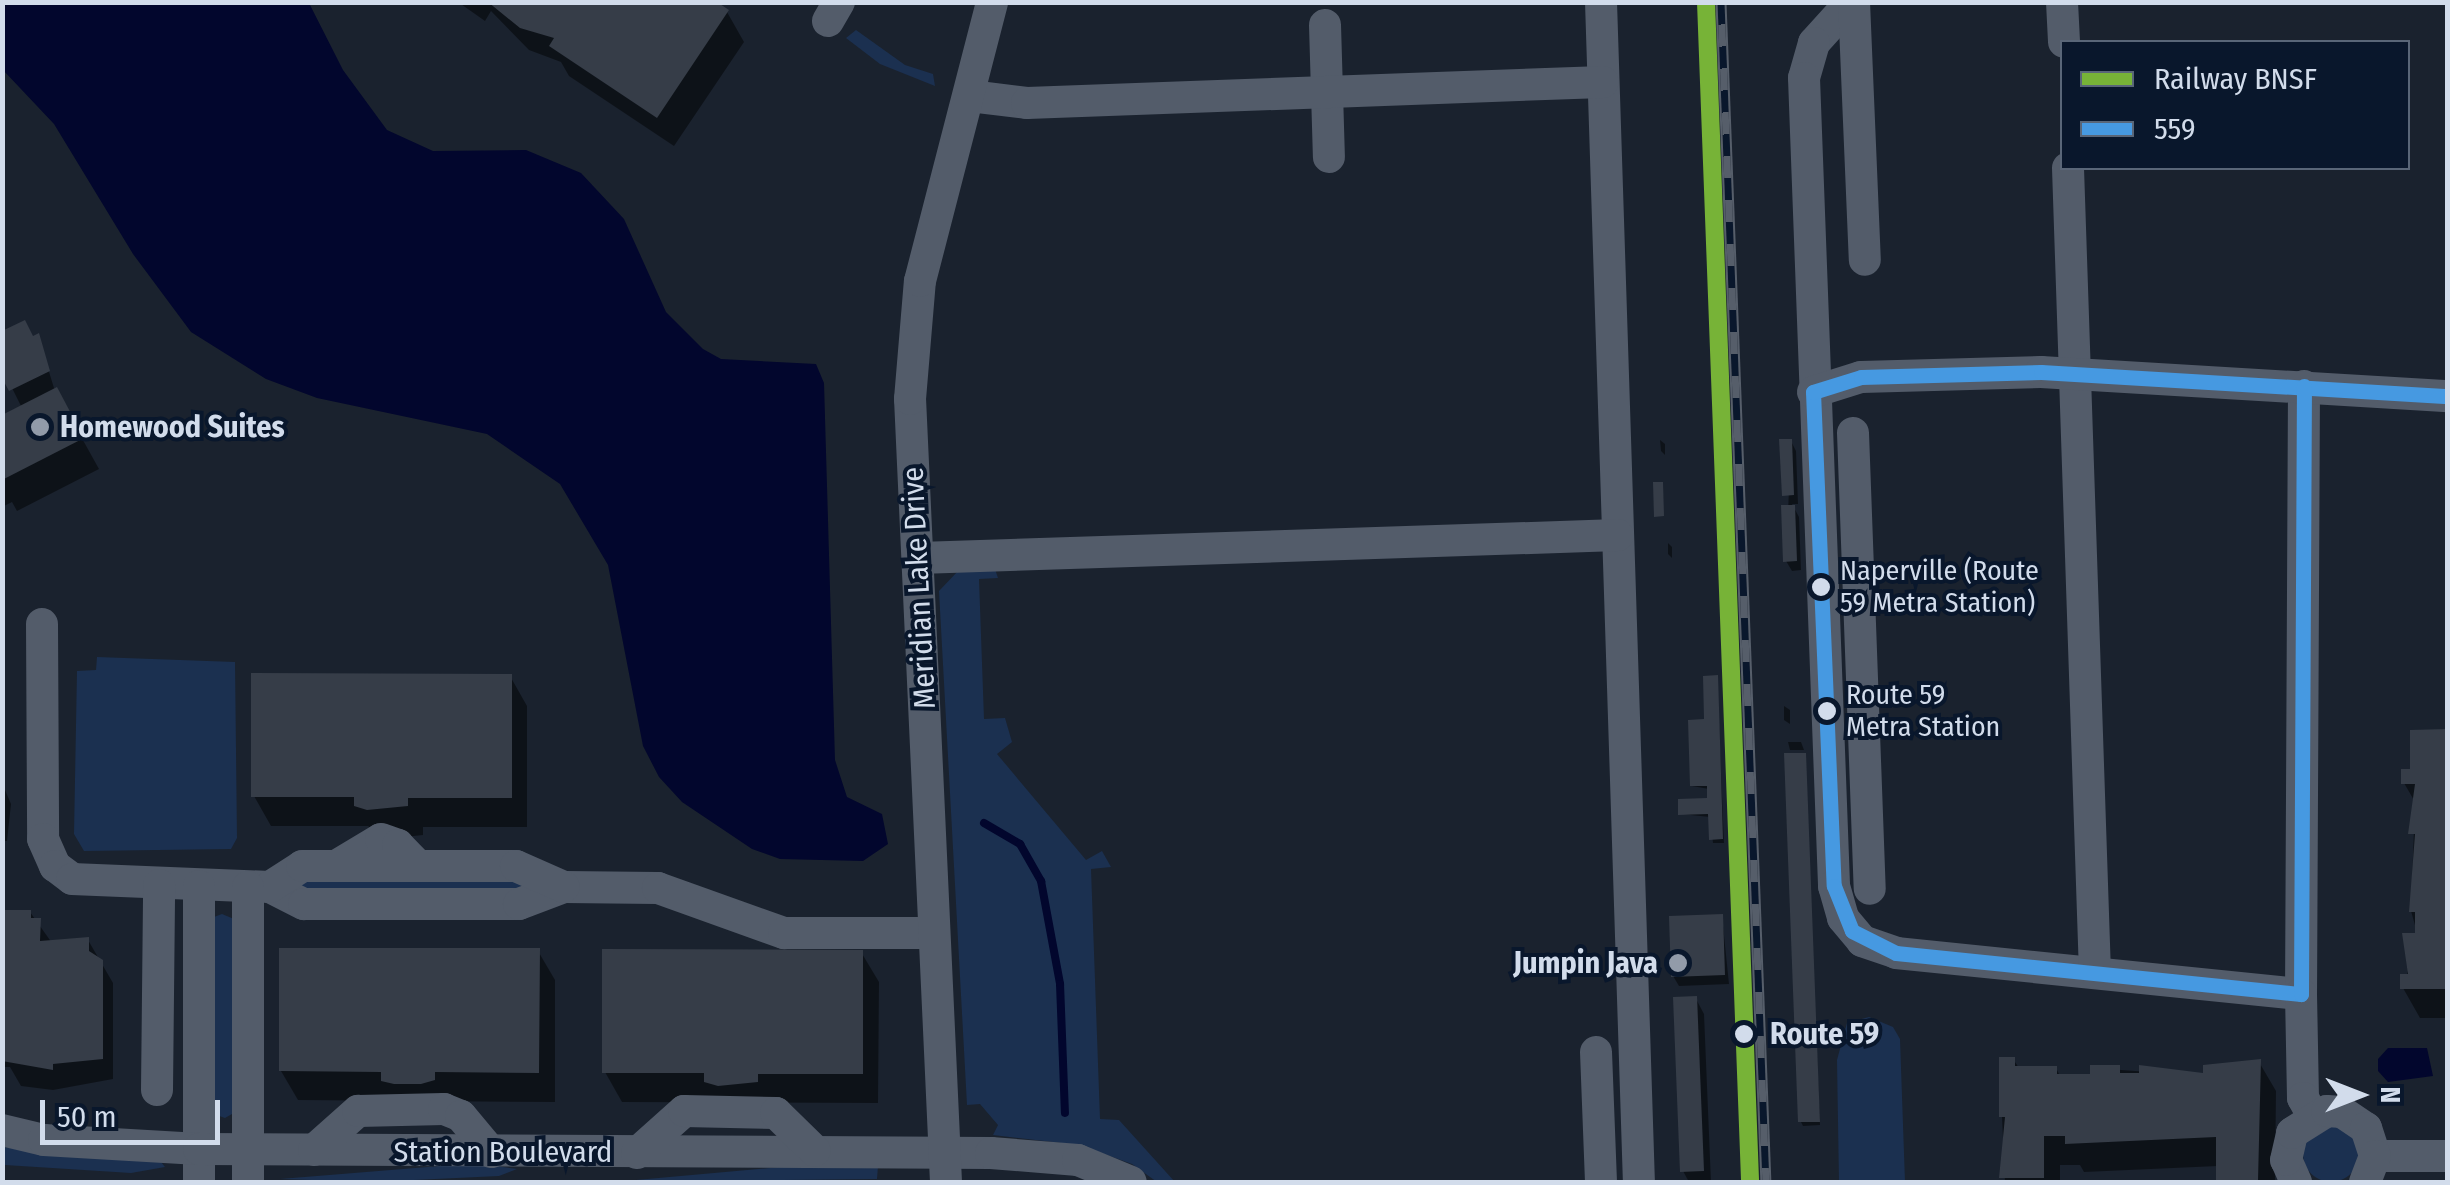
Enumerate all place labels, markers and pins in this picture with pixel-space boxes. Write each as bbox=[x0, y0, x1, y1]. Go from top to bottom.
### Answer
place label: Homewood Suites bbox=[60, 409, 285, 445]
marker: Homewood Suites bbox=[29, 416, 51, 438]
place label: Naperville (Route 59 Metra Station) bbox=[1840, 554, 2039, 620]
marker: Naperville (Route 59 Metra Station) bbox=[1811, 577, 1831, 597]
place label: Route 59 Metra Station bbox=[1846, 678, 2000, 744]
marker: Route 59 Metra Station bbox=[1817, 701, 1837, 721]
place label: Jumpin Java bbox=[1513, 945, 1658, 981]
marker: Jumpin Java bbox=[1667, 952, 1689, 974]
place label: Route 59 bbox=[1770, 1016, 1879, 1052]
marker: Route 59 bbox=[1727, 1017, 1761, 1051]

